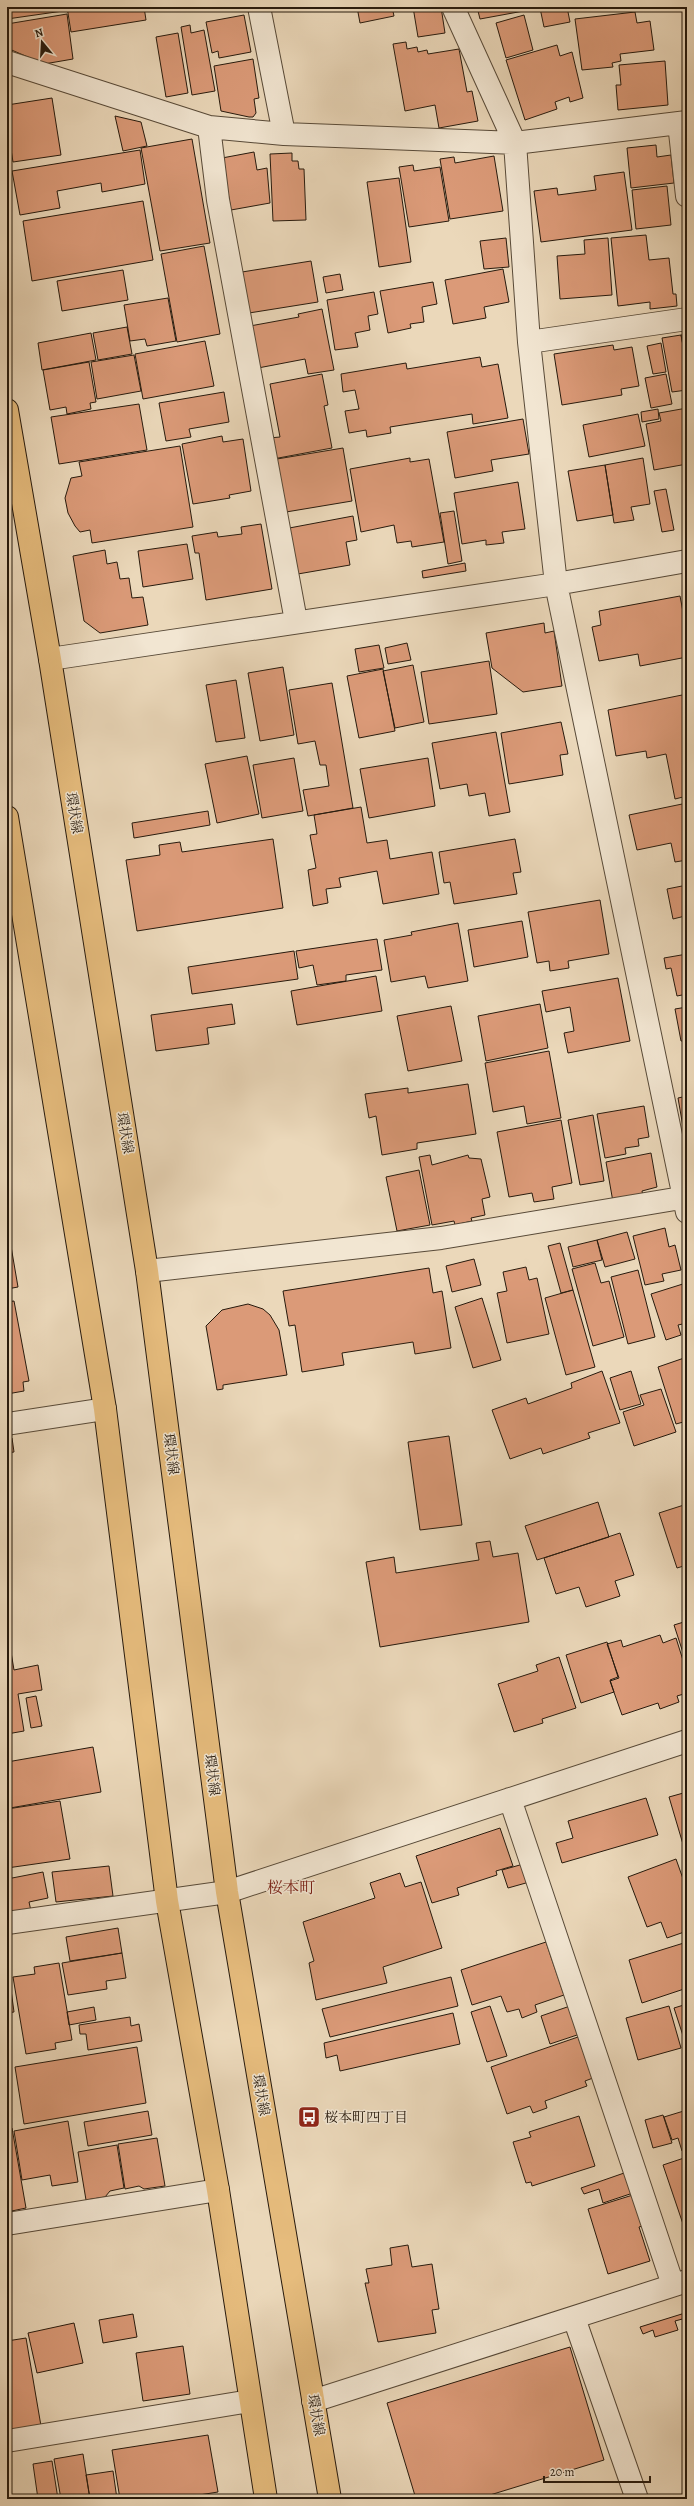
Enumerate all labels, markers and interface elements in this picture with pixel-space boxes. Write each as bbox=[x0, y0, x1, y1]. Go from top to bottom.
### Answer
north arrow bbox=[22, 22, 62, 62]
text: N bbox=[33, 25, 45, 41]
street label: 環状線 bbox=[61, 791, 87, 835]
street label: 環状線 bbox=[112, 1111, 138, 1155]
street label: 環状線 bbox=[159, 1432, 183, 1476]
street label: 環状線 bbox=[200, 1753, 224, 1797]
district label: 桜本町 bbox=[267, 1877, 315, 1899]
street label: 環状線 bbox=[248, 2073, 274, 2117]
bus stop icon: 桜本町四丁目 bbox=[296, 2104, 322, 2130]
place label: 桜本町四丁目 bbox=[324, 2108, 408, 2127]
street label: 環状線 bbox=[303, 2393, 329, 2437]
scale bar bbox=[544, 2458, 650, 2484]
text: 20 m bbox=[550, 2464, 574, 2480]

